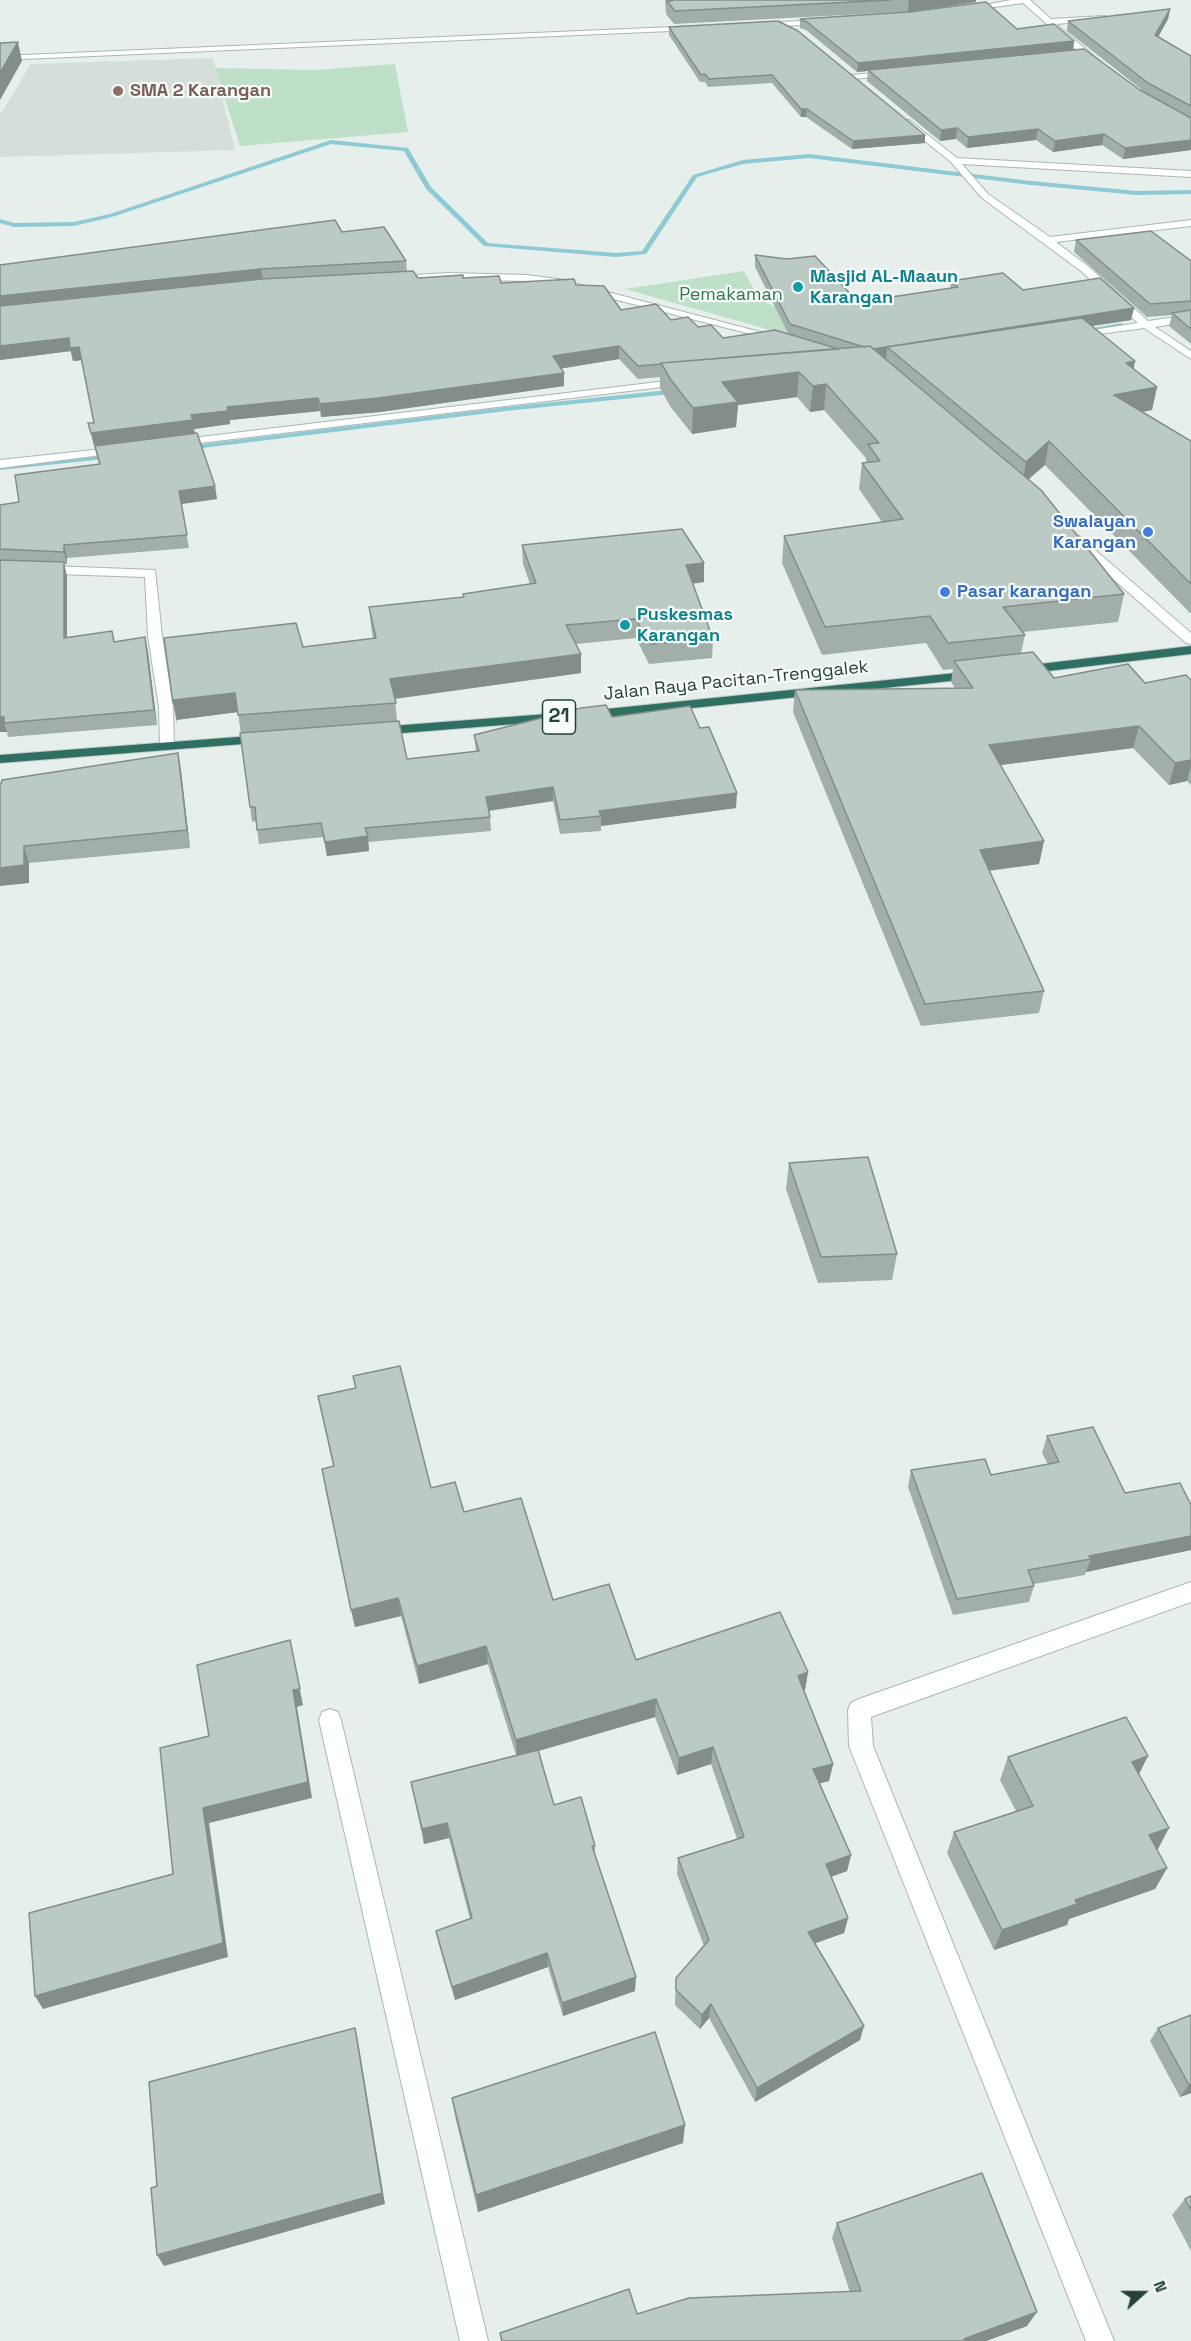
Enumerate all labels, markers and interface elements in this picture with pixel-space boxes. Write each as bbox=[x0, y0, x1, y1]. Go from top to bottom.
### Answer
place label: SMA 2 Karangan bbox=[130, 80, 271, 102]
marker: SMA 2 Karangan bbox=[111, 84, 125, 98]
place label: Masjid AL-Maaun Karangan bbox=[810, 266, 958, 308]
marker: Masjid AL-Maaun Karangan bbox=[791, 280, 805, 294]
park label: Pemakaman bbox=[679, 284, 783, 306]
place label: Swalayan Karangan bbox=[1053, 511, 1136, 554]
marker: Swalayan Karangan bbox=[1141, 525, 1155, 539]
place label: Pasar karangan bbox=[957, 581, 1091, 603]
marker: Pasar karangan bbox=[938, 585, 952, 599]
place label: Puskesmas Karangan bbox=[637, 604, 733, 646]
marker: Puskesmas Karangan bbox=[618, 618, 632, 632]
street label: Jalan Raya Pacitan-Trenggalek bbox=[602, 656, 870, 706]
road number: 21 bbox=[542, 700, 576, 734]
north arrow bbox=[1113, 2263, 1173, 2323]
text: N bbox=[1149, 2278, 1172, 2295]

